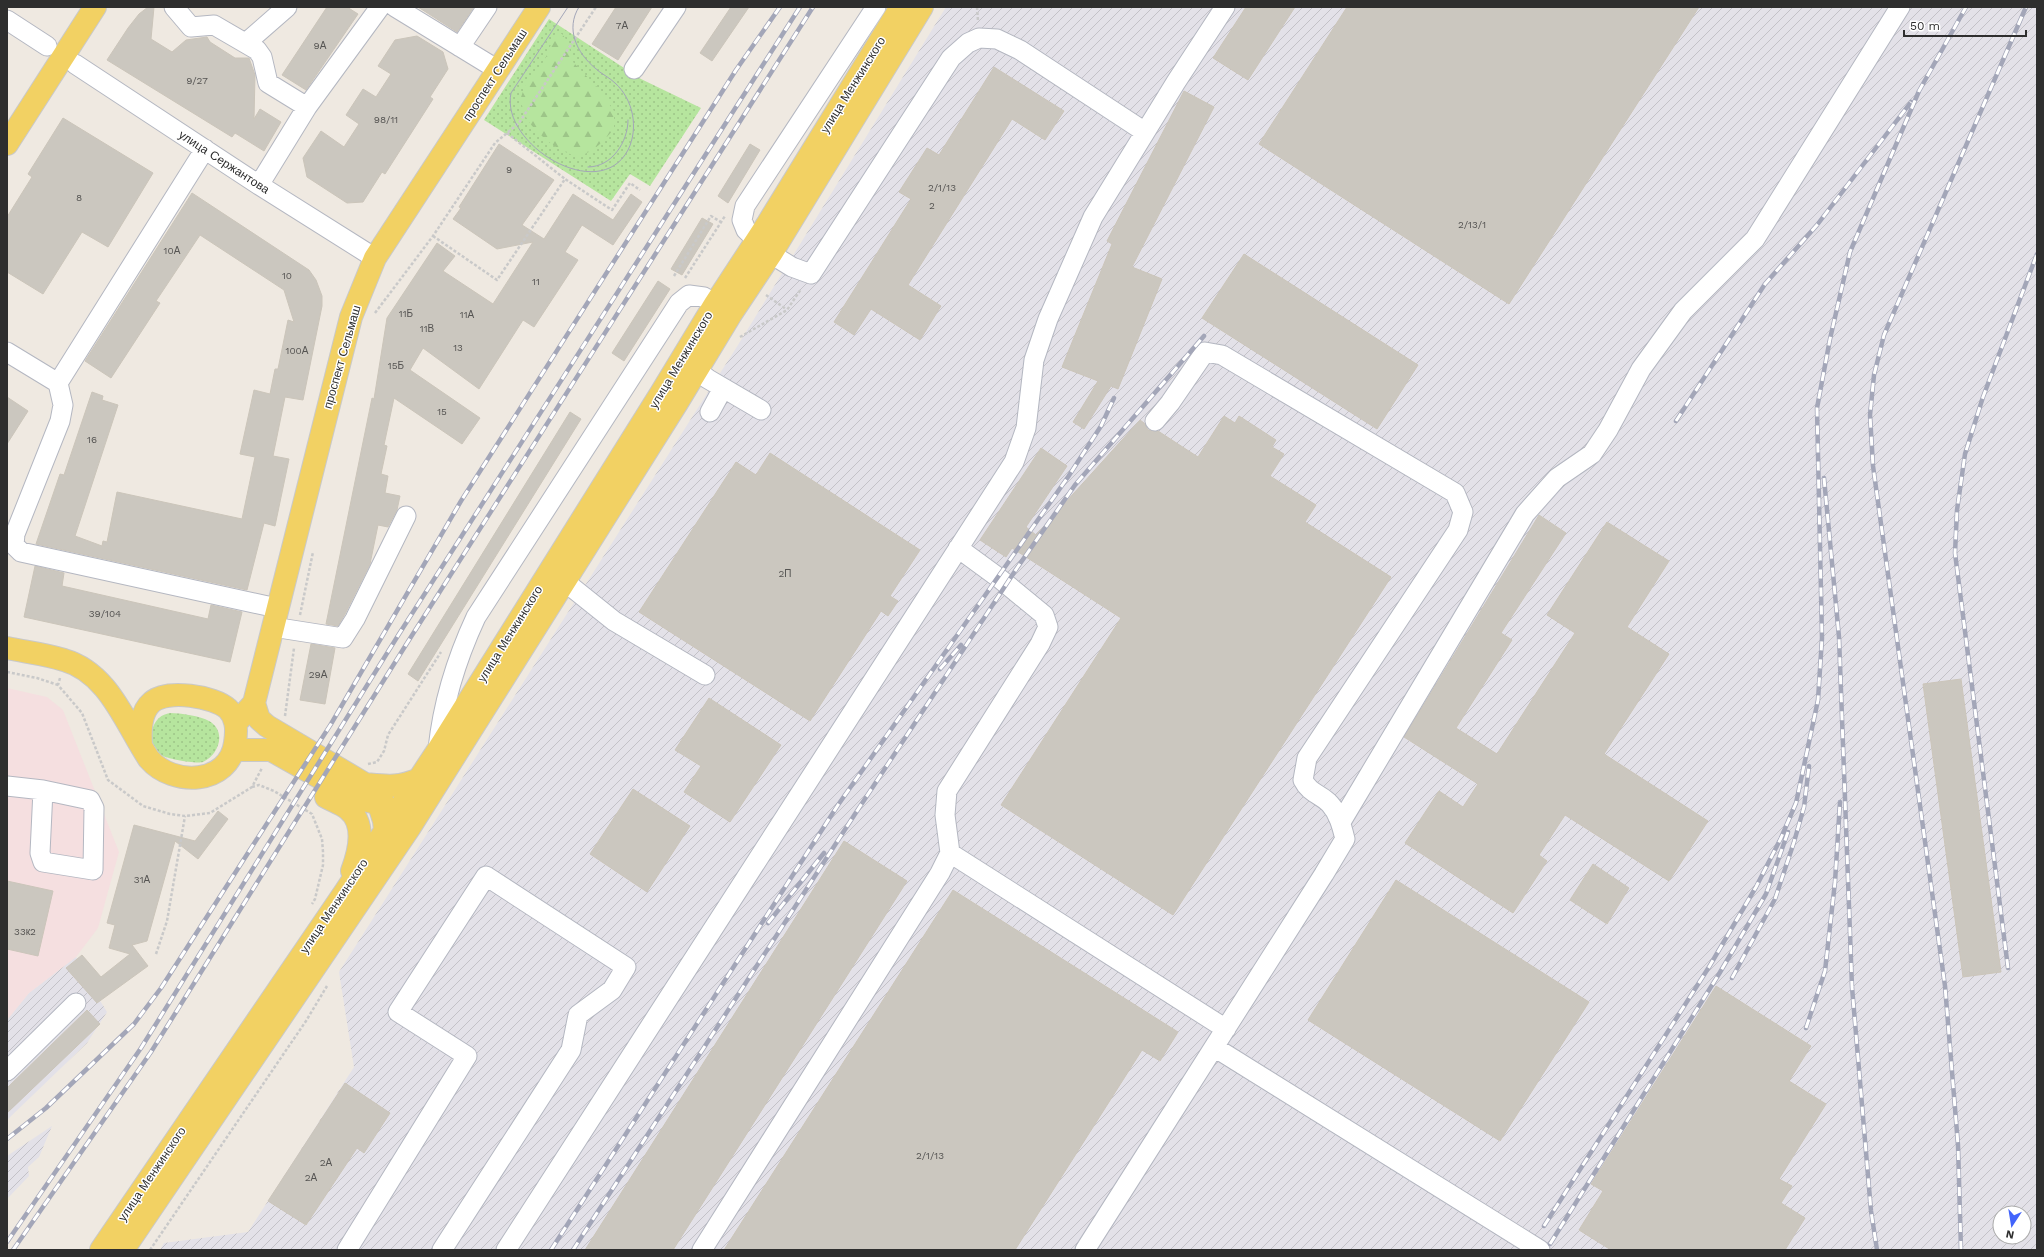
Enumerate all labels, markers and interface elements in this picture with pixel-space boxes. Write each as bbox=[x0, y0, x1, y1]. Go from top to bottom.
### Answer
scale bar bbox=[1904, 12, 2026, 38]
text: 50 m bbox=[1910, 19, 1940, 33]
house number: 7А bbox=[616, 20, 628, 31]
street label: проспект Сельмаш bbox=[460, 26, 530, 124]
street label: улица Менжинского bbox=[818, 34, 888, 136]
house number: 9А bbox=[314, 40, 327, 51]
house number: 9/27 bbox=[186, 75, 208, 86]
house number: 98/11 bbox=[374, 114, 398, 125]
street label: улица Сержантова bbox=[176, 127, 272, 197]
house number: 9 bbox=[506, 164, 512, 175]
house number: 2/1/13 bbox=[928, 182, 956, 193]
house number: 8 bbox=[76, 192, 82, 203]
house number: 2 bbox=[929, 200, 935, 211]
house number: 2/13/1 bbox=[1458, 219, 1486, 230]
house number: 10А bbox=[164, 245, 181, 256]
house number: 10 bbox=[282, 270, 292, 281]
house number: 11 bbox=[532, 276, 540, 287]
street label: проспект Сельмаш bbox=[321, 304, 363, 410]
house number: 11Б bbox=[399, 308, 414, 319]
house number: 11А bbox=[460, 309, 475, 320]
street label: улица Менжинского bbox=[646, 309, 716, 411]
house number: 11В bbox=[420, 323, 435, 334]
house number: 13 bbox=[453, 342, 463, 353]
house number: 100А bbox=[285, 345, 309, 356]
house number: 15Б bbox=[388, 360, 405, 371]
house number: 15 bbox=[437, 406, 447, 417]
house number: 16 bbox=[87, 434, 97, 445]
house number: 2П bbox=[778, 568, 792, 579]
street label: улица Менжинского bbox=[475, 583, 545, 685]
house number: 39/104 bbox=[89, 608, 121, 619]
house number: 29А bbox=[309, 669, 328, 680]
street label: улица Менжинского bbox=[297, 856, 371, 956]
house number: 31А bbox=[134, 874, 151, 885]
house number: 33к2 bbox=[14, 926, 36, 937]
street label: улица Менжинского bbox=[115, 1124, 189, 1224]
house number: 2/1/13 bbox=[916, 1150, 944, 1161]
house number: 2А bbox=[320, 1157, 333, 1168]
house number: 2А bbox=[305, 1172, 318, 1183]
north arrow bbox=[1992, 1205, 2032, 1245]
text: N bbox=[2005, 1227, 2015, 1241]

